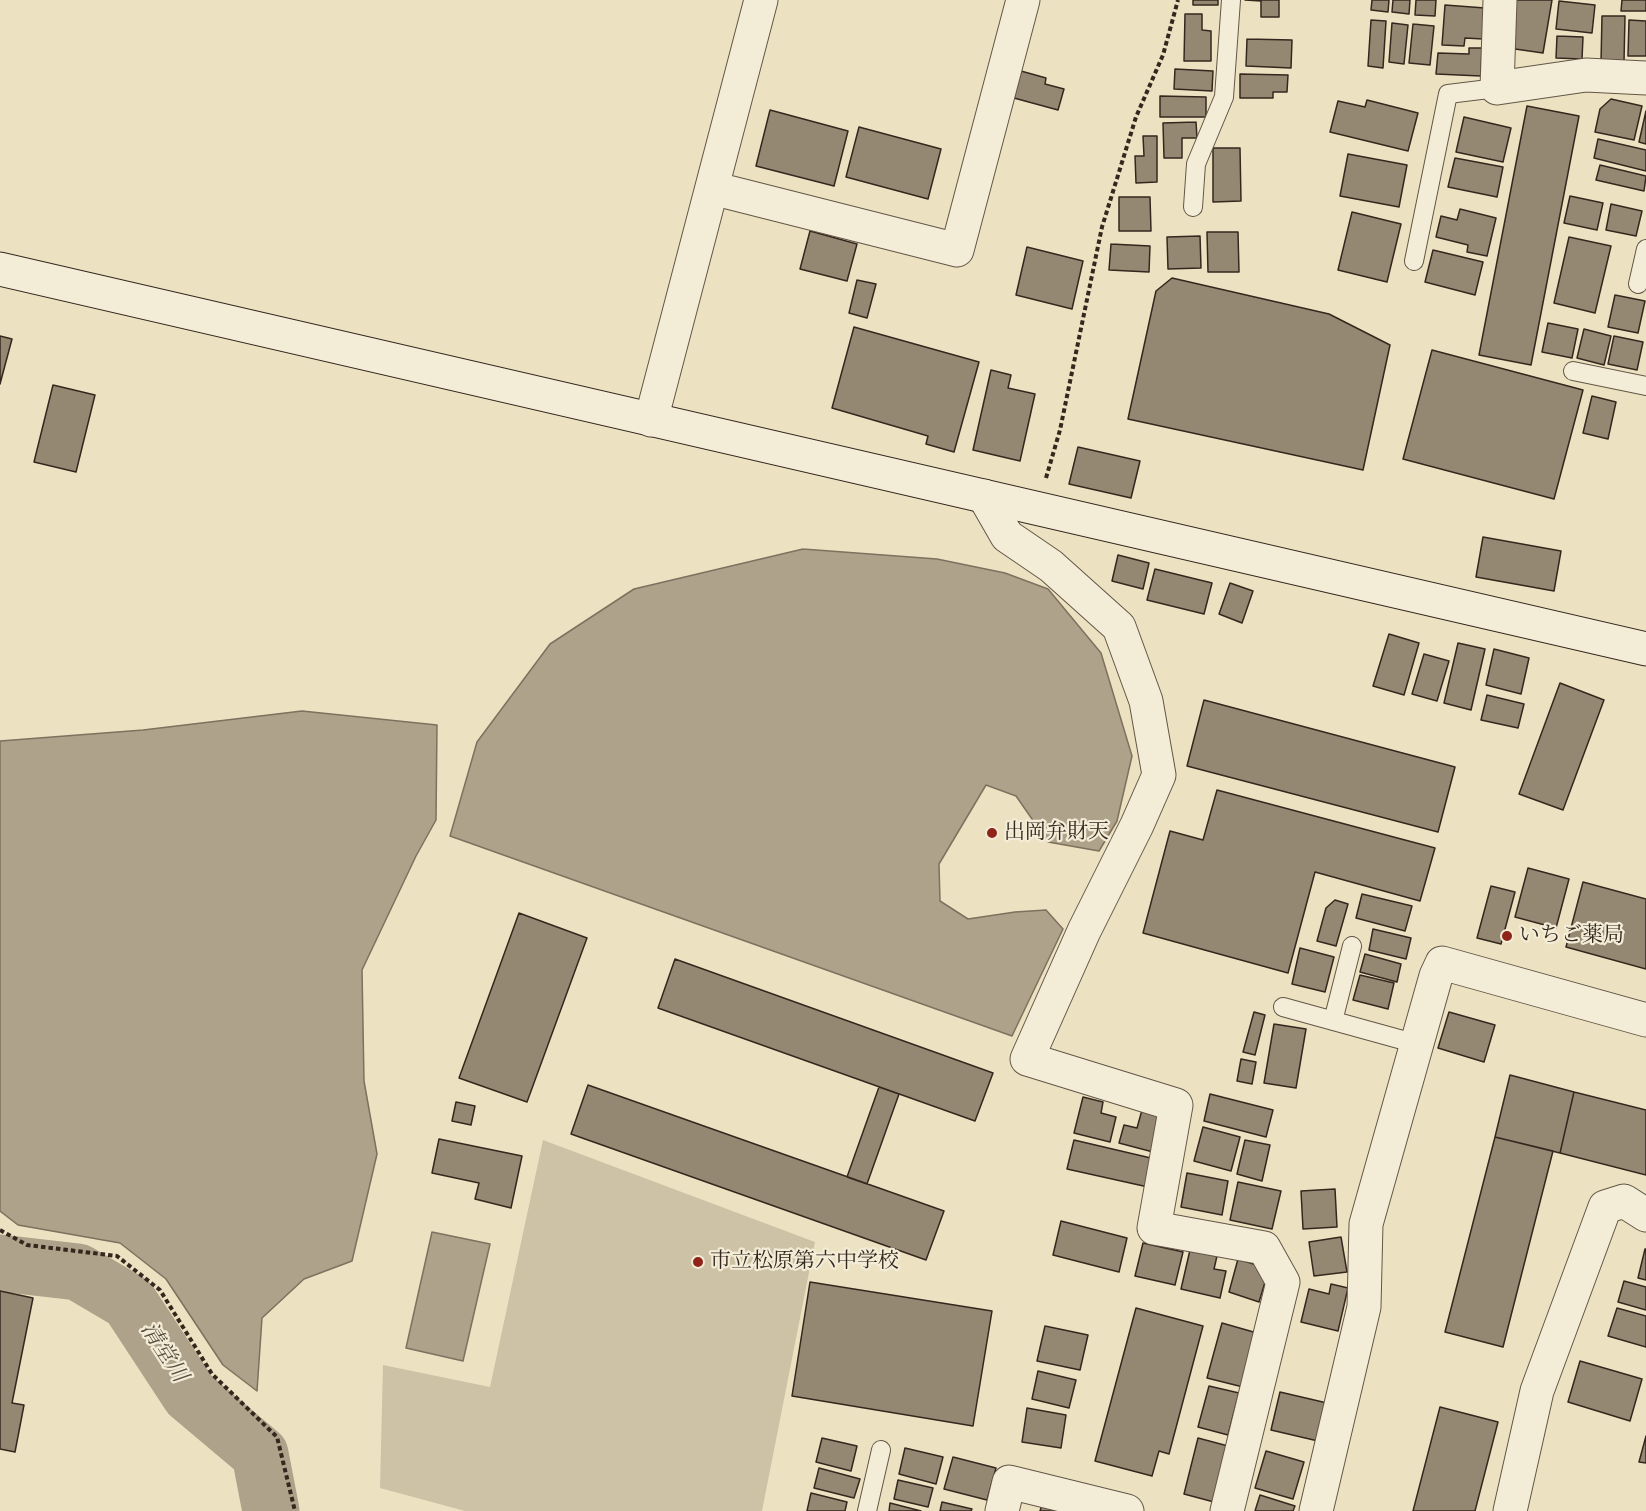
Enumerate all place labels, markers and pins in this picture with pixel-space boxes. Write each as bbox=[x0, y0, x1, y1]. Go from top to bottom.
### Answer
place label: 出岡弁財天 bbox=[1004, 820, 1109, 846]
marker: 出岡弁財天 bbox=[985, 826, 999, 840]
place label: いちご薬局 bbox=[1519, 923, 1624, 949]
marker: いちご薬局 bbox=[1500, 929, 1514, 943]
place label: 市立松原第六中学校 bbox=[710, 1249, 899, 1275]
marker: 市立松原第六中学校 bbox=[691, 1255, 705, 1269]

